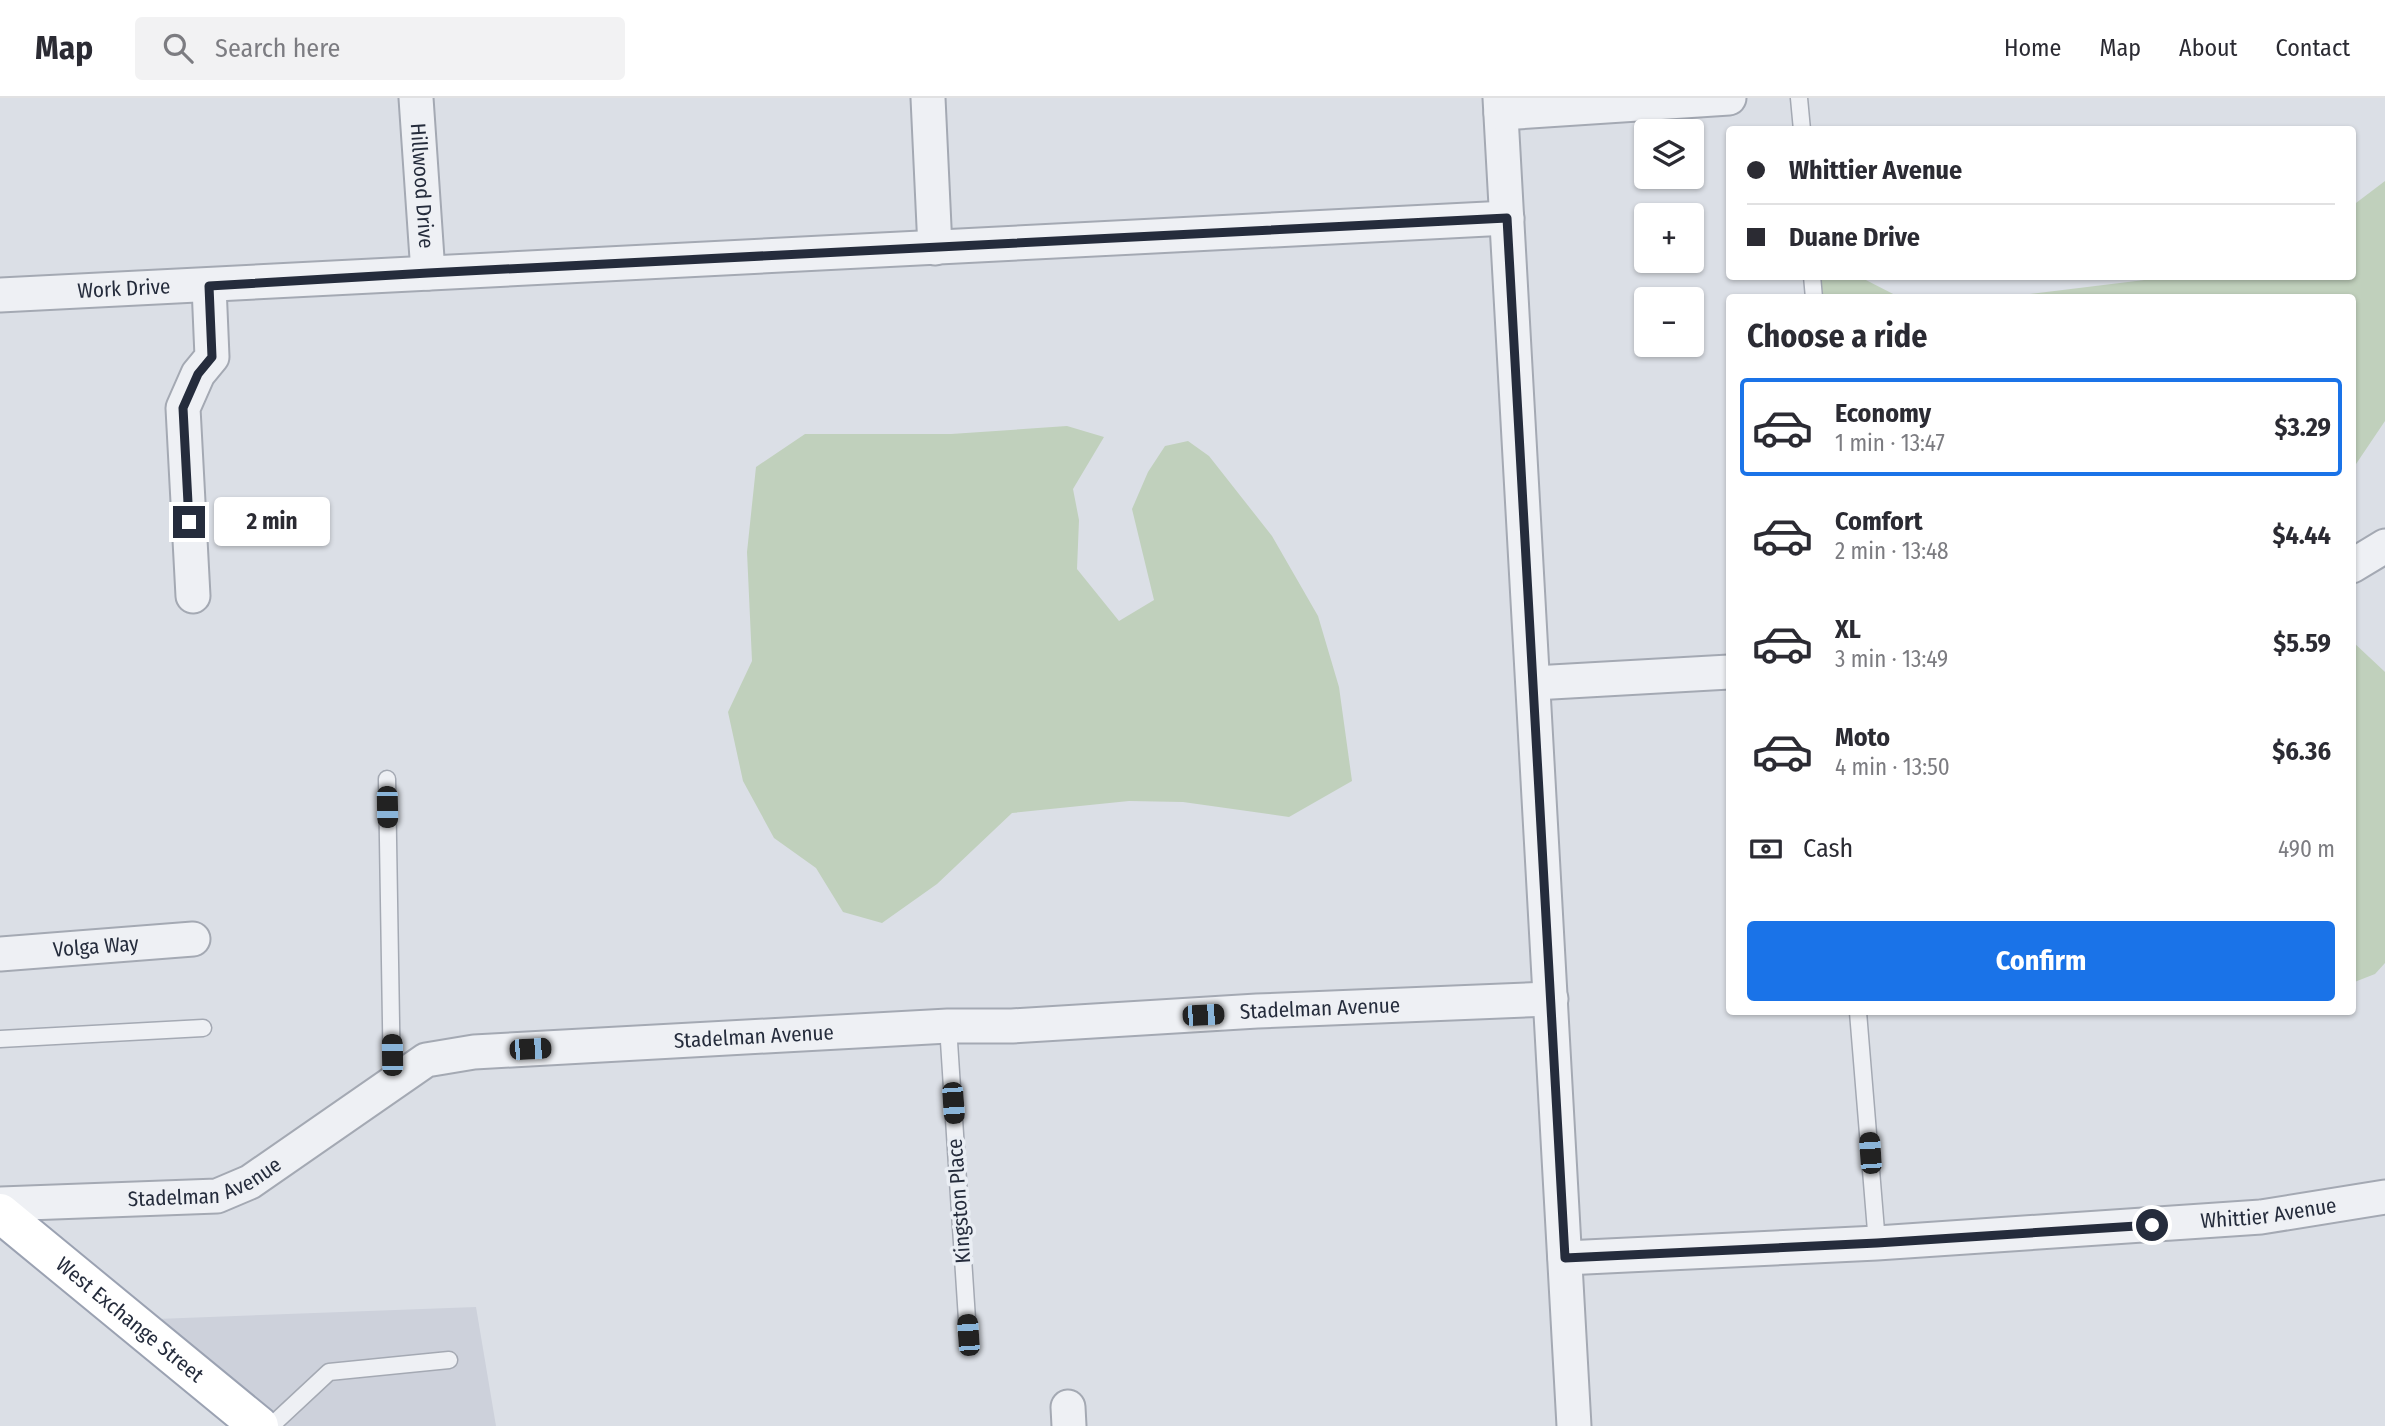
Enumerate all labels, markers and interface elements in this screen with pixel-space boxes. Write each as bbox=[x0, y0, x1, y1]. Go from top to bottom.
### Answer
search box bbox=[135, 17, 625, 80]
text: Map bbox=[35, 28, 93, 68]
icon: search bbox=[159, 29, 197, 67]
text: Search here bbox=[215, 33, 340, 64]
text: Home bbox=[2004, 34, 2061, 62]
text: Map bbox=[2099, 34, 2141, 62]
text: About bbox=[2179, 34, 2237, 62]
text: Contact bbox=[2275, 34, 2350, 62]
map controls bbox=[1634, 119, 1704, 357]
button: layers bbox=[1634, 119, 1704, 189]
street label: Hillwood Drive bbox=[405, 122, 439, 249]
text: Whittier Avenue bbox=[1789, 155, 1962, 186]
button: + bbox=[1634, 203, 1704, 273]
text: Duane Drive bbox=[1789, 222, 1920, 253]
street label: Work Drive bbox=[77, 273, 171, 304]
button: − bbox=[1634, 287, 1704, 357]
text: Choose a ride bbox=[1747, 317, 1928, 355]
icon: car bbox=[1751, 396, 1814, 459]
text: Economy bbox=[1835, 398, 1931, 429]
text: $3.29 bbox=[2274, 412, 2331, 443]
text: 1 min · 13:47 bbox=[1835, 429, 1945, 457]
callout: 2 min bbox=[214, 498, 329, 546]
icon: car bbox=[1751, 504, 1814, 567]
route end bbox=[173, 506, 205, 538]
text: Comfort bbox=[1835, 506, 1923, 537]
text: 2 min bbox=[247, 507, 298, 535]
text: $4.44 bbox=[2273, 520, 2331, 551]
text: 2 min · 13:48 bbox=[1835, 537, 1949, 565]
icon: car bbox=[1751, 612, 1814, 675]
text: XL bbox=[1835, 614, 1861, 645]
text: $5.59 bbox=[2273, 628, 2331, 659]
text: 3 min · 13:49 bbox=[1835, 645, 1948, 673]
icon: car bbox=[1751, 720, 1814, 783]
text: Moto bbox=[1835, 722, 1890, 753]
text: $6.36 bbox=[2272, 736, 2331, 767]
text: 4 min · 13:50 bbox=[1835, 753, 1950, 781]
car bbox=[377, 786, 398, 828]
icon: cash bbox=[1747, 830, 1785, 868]
text: Cash bbox=[1803, 833, 1853, 864]
text: 490 m bbox=[2278, 835, 2335, 863]
button: Confirm bbox=[1747, 921, 2335, 1001]
street label: Volga Way bbox=[52, 930, 140, 963]
street label: Stadelman Avenue bbox=[1239, 992, 1401, 1025]
car bbox=[1182, 1003, 1225, 1027]
street label: Stadelman Avenue bbox=[673, 1019, 834, 1054]
car bbox=[382, 1034, 403, 1076]
car bbox=[509, 1037, 552, 1061]
car bbox=[942, 1081, 965, 1125]
car bbox=[1859, 1131, 1882, 1175]
street label: Kingston Place bbox=[942, 1138, 976, 1264]
street label: Stadelman Avenue bbox=[127, 1151, 286, 1212]
street label: Whittier Avenue bbox=[2200, 1192, 2338, 1234]
route start bbox=[2136, 1209, 2168, 1241]
street label: West Exchange Street bbox=[51, 1251, 209, 1388]
car bbox=[957, 1313, 980, 1357]

